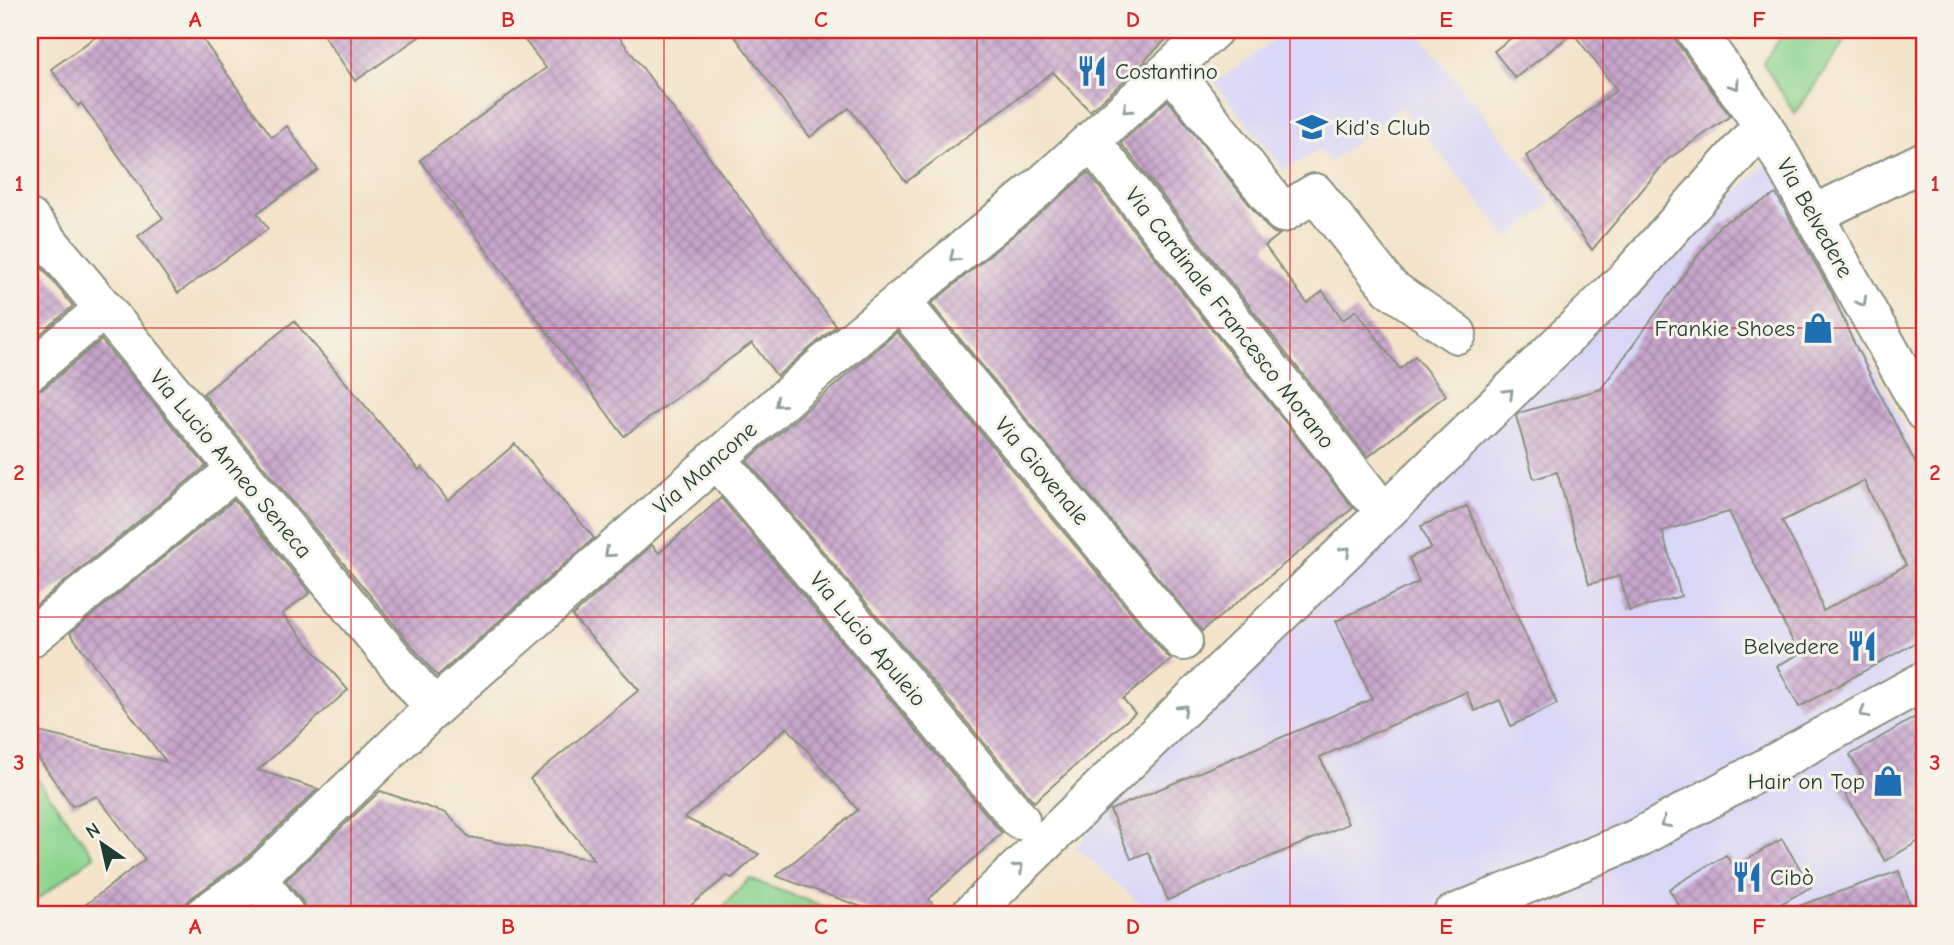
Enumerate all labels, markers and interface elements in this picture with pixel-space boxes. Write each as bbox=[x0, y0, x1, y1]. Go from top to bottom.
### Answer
text: A bbox=[189, 6, 202, 33]
text: B bbox=[501, 6, 515, 33]
text: C bbox=[814, 6, 828, 33]
text: D bbox=[1126, 6, 1140, 33]
text: E bbox=[1439, 6, 1453, 33]
text: F bbox=[1752, 6, 1766, 33]
restaurant icon: Costantino bbox=[1075, 54, 1109, 88]
place label: Costantino bbox=[1115, 58, 1218, 85]
one-way arrow bbox=[1727, 77, 1739, 90]
one-way arrow bbox=[1122, 101, 1135, 113]
school or university icon: Kid's Club bbox=[1295, 110, 1329, 144]
place label: Kid's Club bbox=[1335, 114, 1430, 141]
street label: Via Belvedere bbox=[1771, 153, 1859, 283]
text: 1 bbox=[14, 170, 24, 197]
text: 1 bbox=[1930, 170, 1940, 197]
street label: Via Cardinale Francesco Morano bbox=[1120, 182, 1340, 454]
one-way arrow bbox=[949, 248, 961, 261]
one-way arrow bbox=[1854, 295, 1867, 308]
shop icon: Frankie Shoes bbox=[1801, 311, 1835, 345]
place label: Frankie Shoes bbox=[1655, 315, 1795, 342]
street label: Via Lucio Anneo Seneca bbox=[144, 364, 318, 564]
one-way arrow bbox=[1501, 388, 1514, 401]
one-way arrow bbox=[775, 395, 788, 407]
street label: Via Giovenale bbox=[989, 412, 1095, 530]
street label: Via Mancone bbox=[648, 416, 762, 520]
text: 2 bbox=[13, 459, 25, 486]
text: 2 bbox=[1929, 459, 1941, 486]
one-way arrow bbox=[604, 545, 617, 557]
one-way arrow bbox=[1338, 547, 1351, 560]
street label: Via Lucio Apuleio bbox=[804, 566, 932, 712]
restaurant icon: Belvedere bbox=[1845, 629, 1879, 663]
place label: Belvedere bbox=[1744, 633, 1839, 660]
one-way arrow bbox=[1174, 705, 1187, 718]
one-way arrow bbox=[1859, 705, 1871, 718]
text: 3 bbox=[13, 749, 25, 776]
text: 3 bbox=[1929, 749, 1941, 776]
shop icon: Hair on Top bbox=[1871, 764, 1905, 798]
place label: Hair on Top bbox=[1748, 768, 1865, 795]
north arrow bbox=[66, 808, 136, 878]
one-way arrow bbox=[1660, 815, 1672, 828]
text: N bbox=[82, 818, 104, 843]
restaurant icon: Cibò bbox=[1730, 860, 1764, 894]
one-way arrow bbox=[1011, 863, 1024, 876]
place label: Cibò bbox=[1770, 864, 1814, 891]
text: A bbox=[189, 913, 202, 940]
text: B bbox=[501, 913, 515, 940]
text: C bbox=[814, 913, 828, 940]
text: D bbox=[1126, 913, 1140, 940]
text: E bbox=[1439, 913, 1453, 940]
text: F bbox=[1752, 913, 1766, 940]

